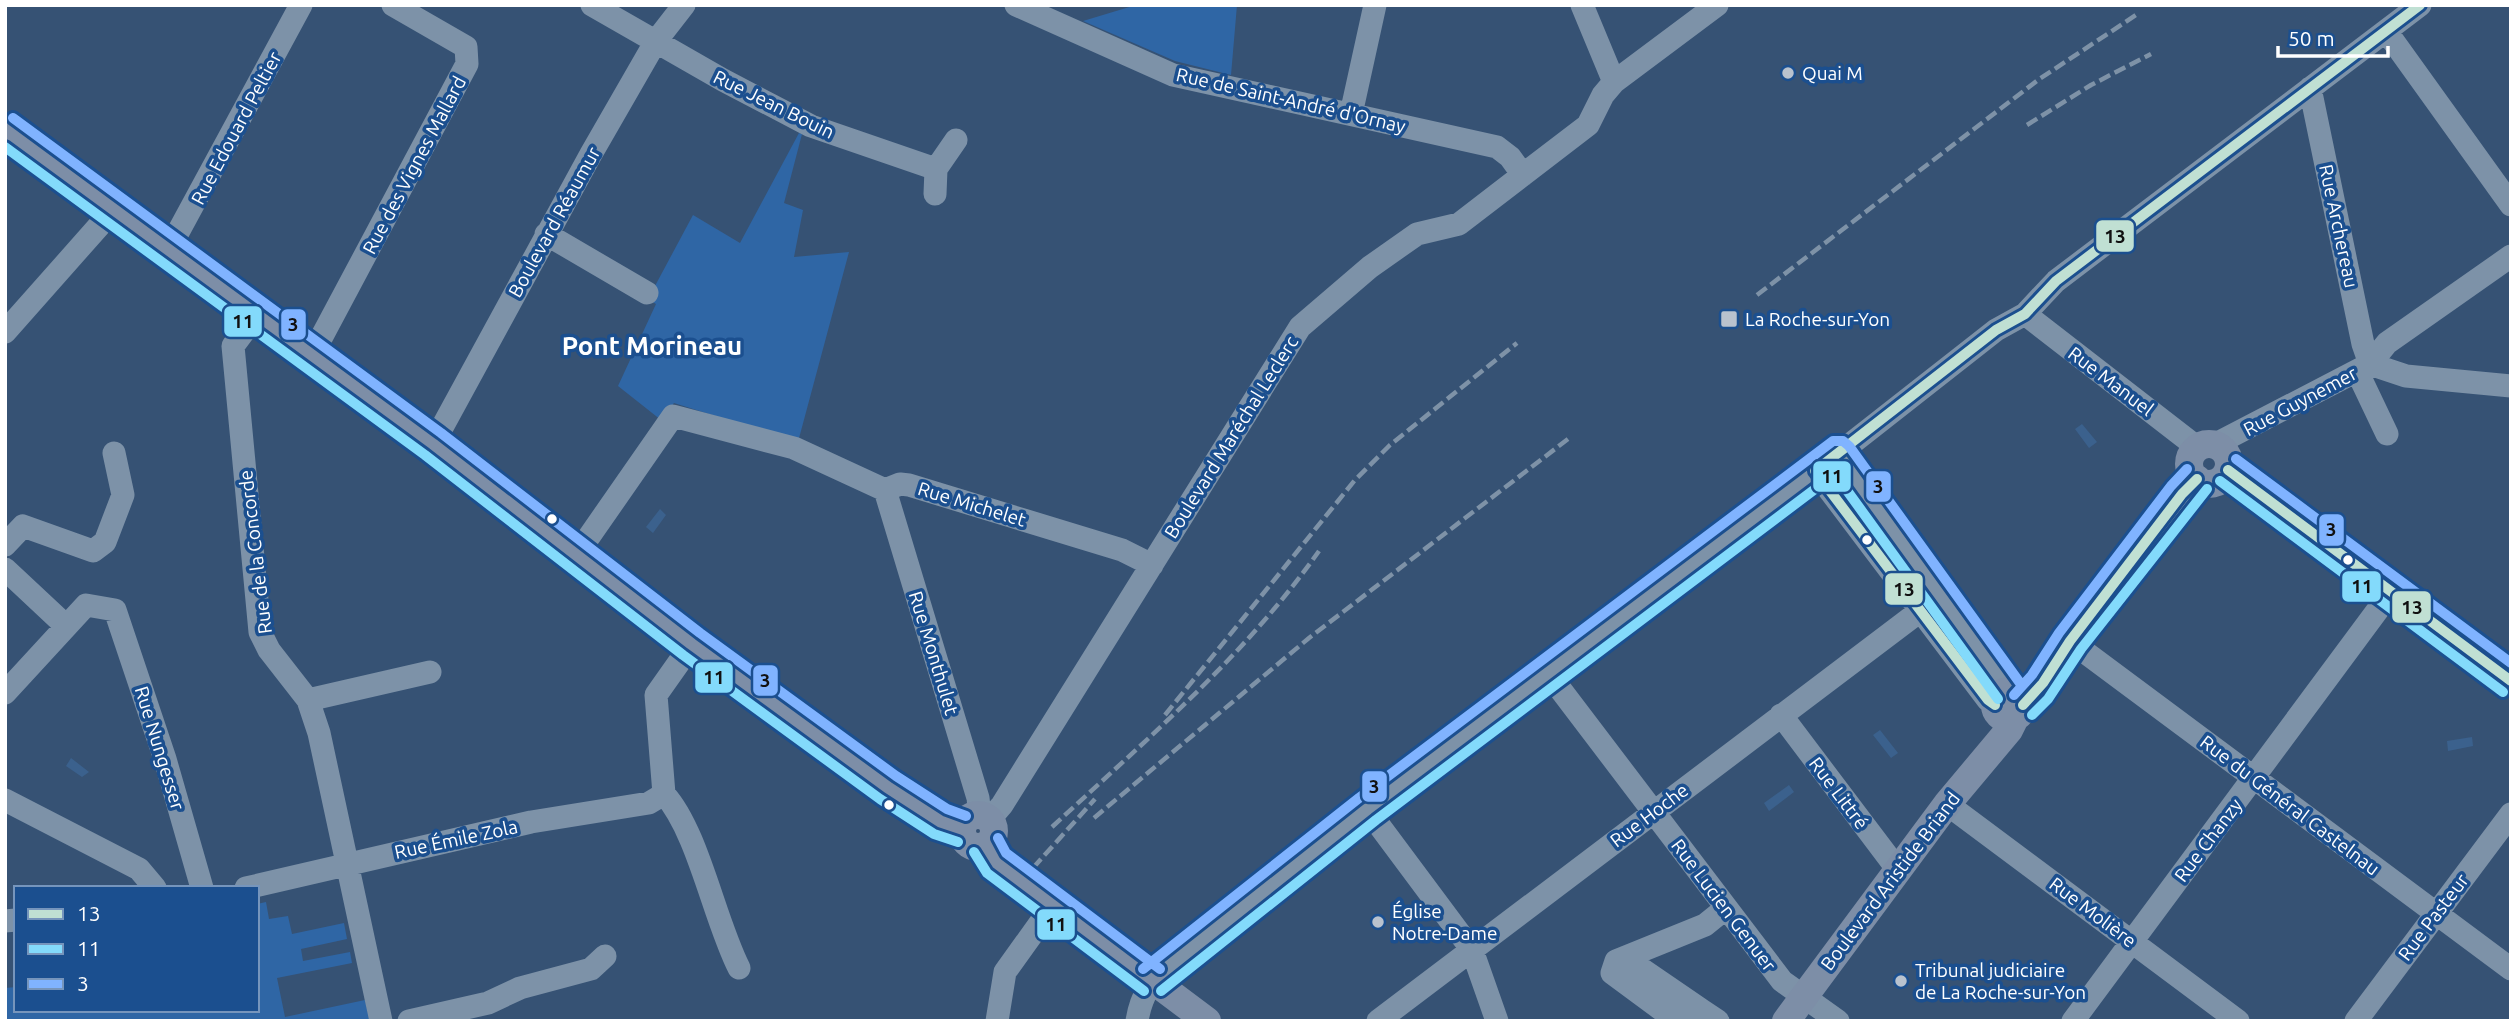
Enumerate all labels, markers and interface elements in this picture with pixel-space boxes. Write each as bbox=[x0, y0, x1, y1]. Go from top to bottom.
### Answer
scale bar bbox=[2278, 14, 2388, 58]
text: 50 m bbox=[2288, 26, 2335, 50]
street label: Rue Edouard Peltier bbox=[186, 48, 286, 208]
place label: Quai M bbox=[1802, 62, 1863, 84]
street label: Rue de Saint-André d'Ornay bbox=[1174, 63, 1408, 137]
street label: Rue Jean Bouin bbox=[710, 65, 838, 143]
marker: Quai M bbox=[1780, 65, 1796, 81]
street label: Rue des Vignes Mallard bbox=[358, 72, 470, 258]
street label: Boulevard Réaumur bbox=[504, 143, 604, 301]
street label: Rue Archereau bbox=[2315, 162, 2363, 290]
line badge: 13 bbox=[2095, 219, 2135, 253]
text: 13 bbox=[2104, 225, 2126, 247]
line badge: 11 bbox=[223, 305, 263, 338]
line badge: 3 bbox=[280, 308, 307, 341]
place label: La Roche-sur-Yon bbox=[1745, 308, 1890, 330]
marker: La Roche-sur-Yon bbox=[1719, 309, 1739, 329]
text: 11 bbox=[232, 310, 254, 332]
text: 3 bbox=[288, 313, 298, 335]
district label: Pont Morineau bbox=[562, 331, 742, 360]
street label: Boulevard Maréchal Leclerc bbox=[1160, 332, 1303, 542]
street label: Rue Manuel bbox=[2064, 342, 2158, 420]
street label: Rue Guynemer bbox=[2239, 362, 2361, 440]
line badge: 11 bbox=[1812, 460, 1852, 493]
text: 11 bbox=[1821, 465, 1843, 487]
street label: Rue de la Concorde bbox=[234, 469, 276, 635]
line badge: 3 bbox=[1865, 470, 1892, 503]
text: 3 bbox=[1873, 475, 1883, 497]
street label: Rue Michelet bbox=[915, 477, 1029, 531]
unlabelled marker bbox=[545, 512, 559, 526]
line badge: 3 bbox=[2318, 513, 2345, 547]
text: 3 bbox=[2326, 518, 2336, 540]
unlabelled marker bbox=[1860, 533, 1874, 547]
unlabelled marker bbox=[2341, 553, 2355, 567]
line badge: 11 bbox=[2341, 570, 2382, 603]
line badge: 13 bbox=[1884, 572, 1924, 606]
text: 11 bbox=[2351, 575, 2373, 597]
text: 13 bbox=[1893, 578, 1915, 600]
street label: Rue Monthulet bbox=[905, 589, 963, 718]
line badge: 13 bbox=[2391, 590, 2432, 624]
text: 13 bbox=[2401, 596, 2423, 618]
line badge: 11 bbox=[694, 661, 734, 694]
line badge: 3 bbox=[752, 664, 779, 697]
text: 11 bbox=[703, 666, 725, 688]
text: 3 bbox=[760, 669, 770, 691]
street label: Rue Nungesser bbox=[131, 683, 189, 813]
street label: Rue du Général Castelnau bbox=[2196, 730, 2384, 880]
street label: Rue Littré bbox=[1805, 753, 1873, 833]
line badge: 3 bbox=[1361, 770, 1388, 803]
text: 3 bbox=[1369, 775, 1379, 797]
street label: Rue Hoche bbox=[1606, 779, 1692, 851]
street label: Boulevard Aristide Briand bbox=[1816, 788, 1964, 974]
street label: Rue Chanzy bbox=[2170, 794, 2246, 886]
unlabelled marker bbox=[882, 798, 896, 812]
street label: Rue Émile Zola bbox=[392, 815, 520, 863]
street label: Rue Lucien Genuer bbox=[1667, 835, 1781, 975]
street label: Rue Pasteur bbox=[2393, 869, 2473, 965]
street label: Rue Molière bbox=[2045, 872, 2141, 952]
legend bbox=[14, 886, 259, 1012]
place label: Église Notre-Dame bbox=[1392, 900, 1497, 944]
text: 13 bbox=[77, 901, 101, 925]
line badge: 11 bbox=[1036, 908, 1076, 941]
text: 11 bbox=[1045, 913, 1067, 935]
marker: Église Notre-Dame bbox=[1370, 914, 1386, 930]
text: 11 bbox=[77, 936, 101, 960]
place label: Tribunal judiciaire de La Roche-sur-Yon bbox=[1915, 959, 2086, 1003]
text: 3 bbox=[77, 971, 89, 995]
marker: Tribunal judiciaire de La Roche-sur-Yon bbox=[1893, 973, 1909, 989]

